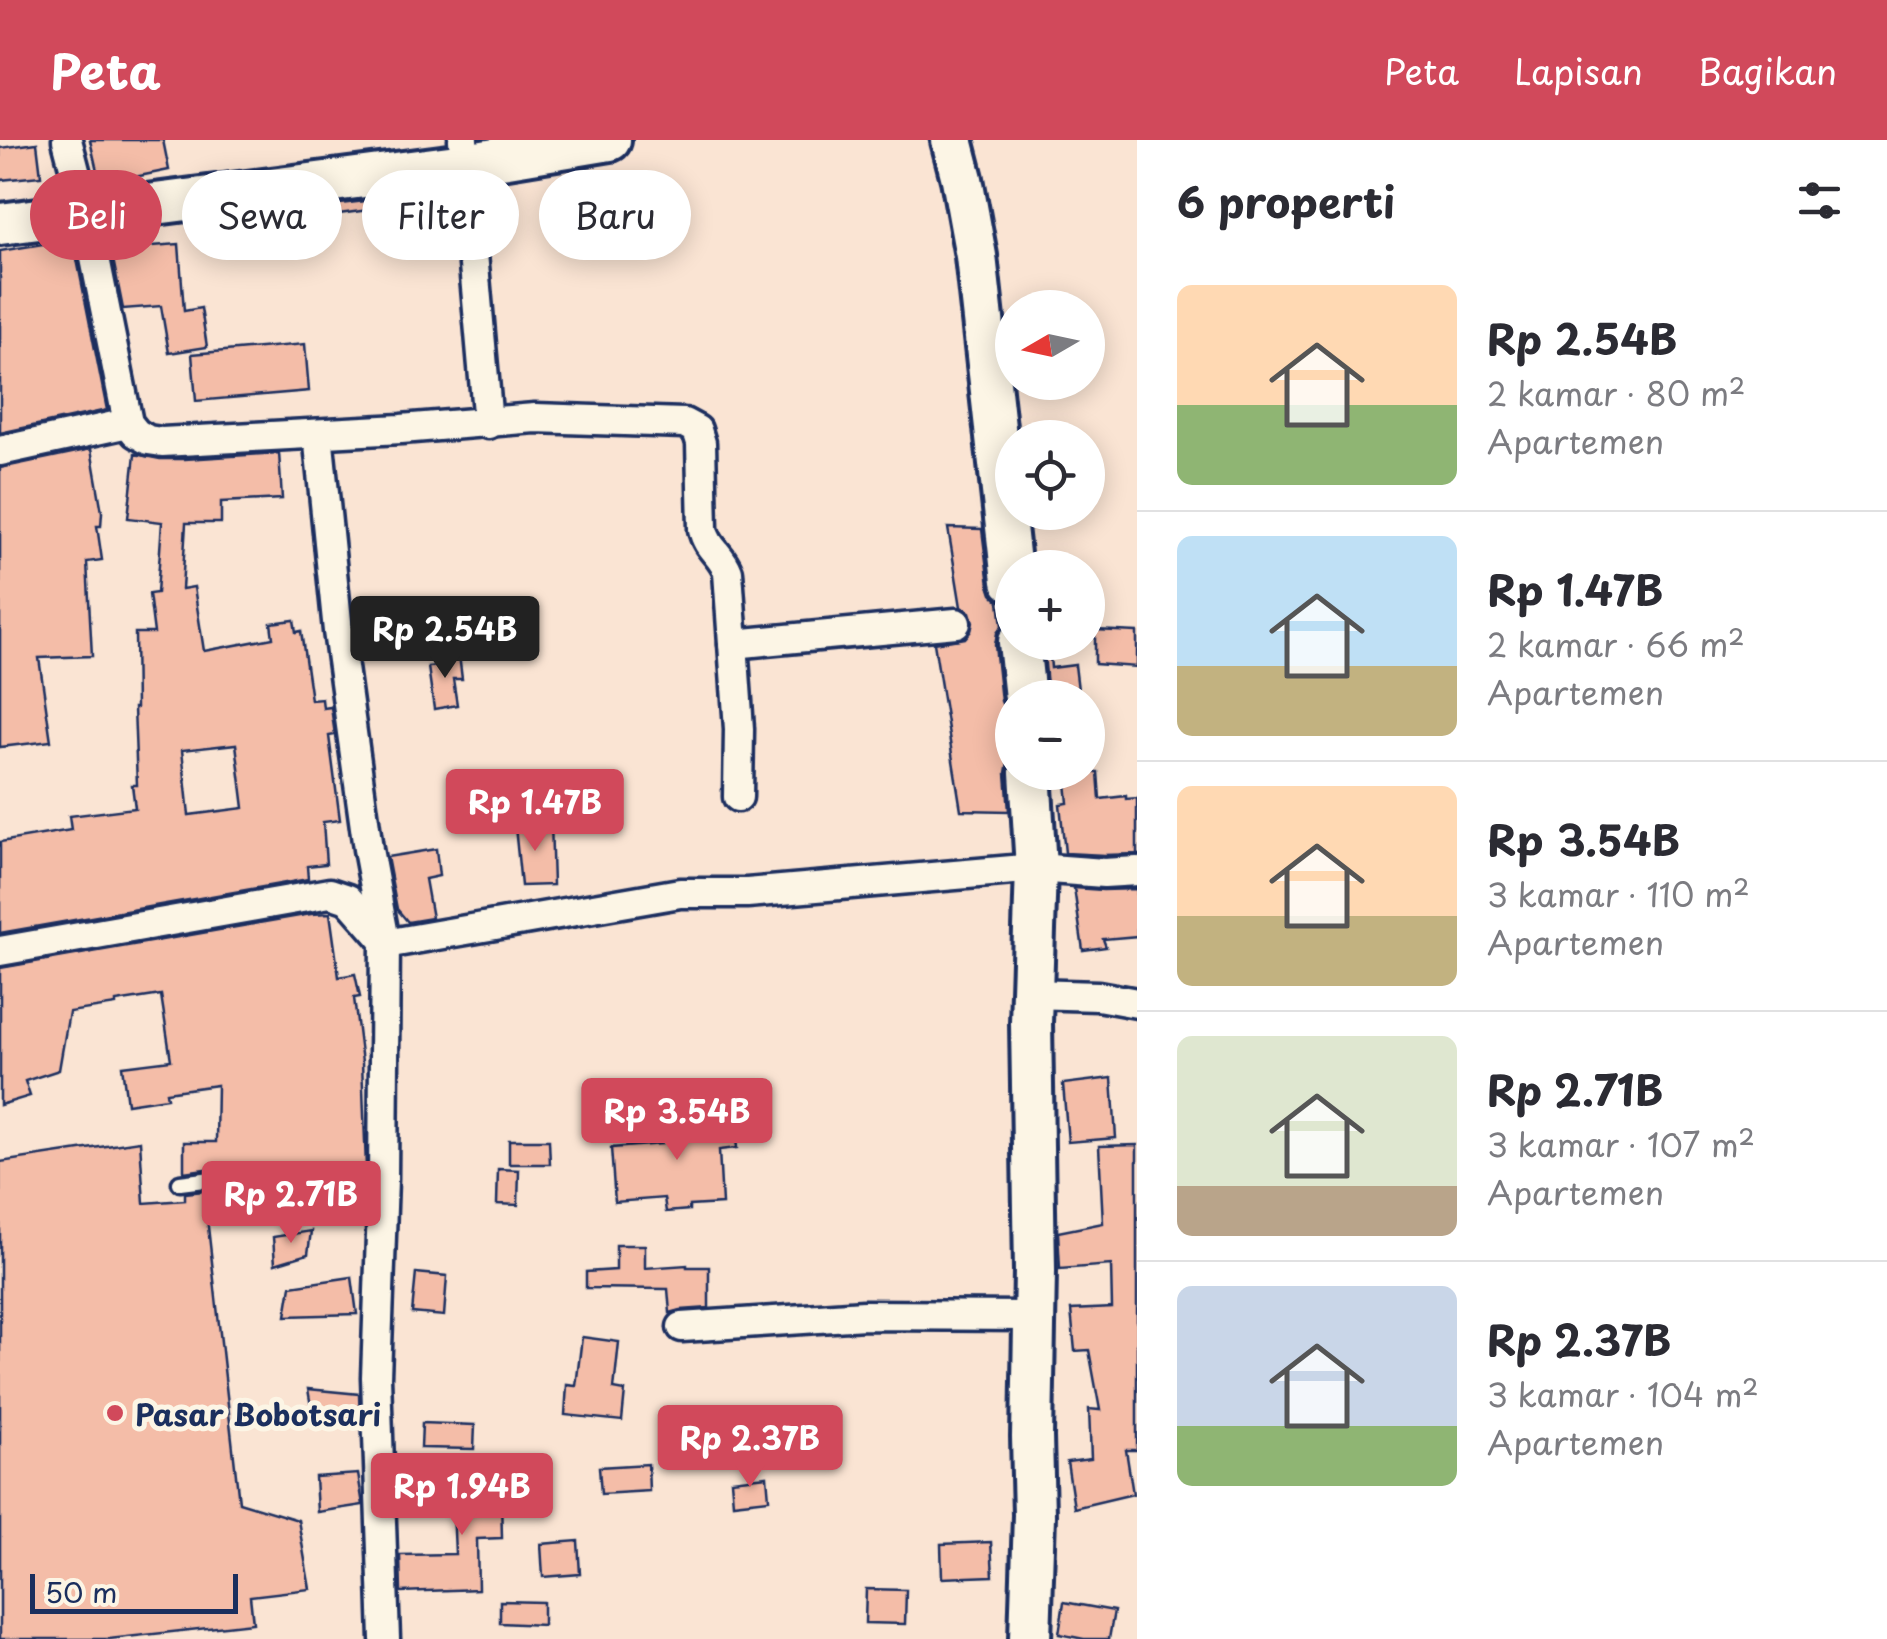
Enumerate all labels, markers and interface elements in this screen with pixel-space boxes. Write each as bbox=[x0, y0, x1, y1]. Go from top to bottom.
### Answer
text: Peta bbox=[50, 34, 161, 106]
text: Peta bbox=[1384, 44, 1459, 97]
text: Lapisan bbox=[1514, 44, 1643, 97]
text: Bagikan bbox=[1698, 44, 1837, 97]
text: 6 properti bbox=[1177, 169, 1395, 232]
chip: Beli bbox=[30, 170, 162, 260]
chip: Sewa bbox=[182, 170, 342, 260]
chip: Filter bbox=[362, 170, 519, 260]
chip: Baru bbox=[539, 170, 691, 260]
icon: filters bbox=[1792, 173, 1847, 228]
north arrow bbox=[995, 290, 1105, 400]
map controls bbox=[995, 290, 1105, 790]
text: Rp 2.54B bbox=[1487, 306, 1678, 369]
icon: home bbox=[1257, 325, 1377, 445]
text: 2 kamar · 80 m² bbox=[1487, 369, 1746, 417]
text: Apartemen bbox=[1487, 417, 1664, 465]
button: locate bbox=[995, 420, 1105, 530]
button: + bbox=[995, 550, 1105, 660]
text: Rp 1.47B bbox=[1487, 557, 1663, 620]
icon: home bbox=[1257, 576, 1377, 696]
pin: Rp 2.54B bbox=[342, 596, 548, 681]
text: Rp 2.54B bbox=[372, 604, 518, 652]
text: 2 kamar · 66 m² bbox=[1487, 620, 1745, 668]
text: Apartemen bbox=[1487, 668, 1664, 716]
button: − bbox=[995, 680, 1105, 790]
pin: Rp 1.47B bbox=[432, 769, 638, 854]
text: Rp 1.47B bbox=[468, 777, 602, 825]
text: Rp 3.54B bbox=[1487, 807, 1680, 870]
icon: home bbox=[1257, 826, 1377, 946]
text: 3 kamar · 110 m² bbox=[1487, 870, 1750, 918]
text: Apartemen bbox=[1487, 918, 1664, 966]
text: Rp 2.71B bbox=[1487, 1057, 1664, 1120]
icon: home bbox=[1257, 1076, 1377, 1196]
pin: Rp 3.54B bbox=[574, 1078, 780, 1163]
text: Rp 3.54B bbox=[603, 1086, 751, 1134]
text: 3 kamar · 107 m² bbox=[1487, 1120, 1755, 1168]
pin: Rp 2.71B bbox=[188, 1161, 394, 1246]
text: Apartemen bbox=[1487, 1168, 1664, 1216]
text: Rp 2.71B bbox=[224, 1169, 358, 1217]
text: Rp 2.37B bbox=[1487, 1307, 1672, 1370]
icon: home bbox=[1257, 1326, 1377, 1446]
text: 3 kamar · 104 m² bbox=[1487, 1370, 1759, 1418]
place label: Pasar Bobotsari bbox=[135, 1391, 381, 1436]
marker: Pasar Bobotsari bbox=[104, 1402, 126, 1424]
pin: Rp 2.37B bbox=[647, 1405, 853, 1490]
text: Rp 2.37B bbox=[680, 1413, 820, 1461]
text: Apartemen bbox=[1487, 1418, 1664, 1466]
pin: Rp 1.94B bbox=[359, 1453, 565, 1538]
text: Rp 1.94B bbox=[393, 1461, 531, 1509]
scale bar bbox=[30, 1569, 238, 1614]
text: 50 m bbox=[45, 1570, 118, 1613]

